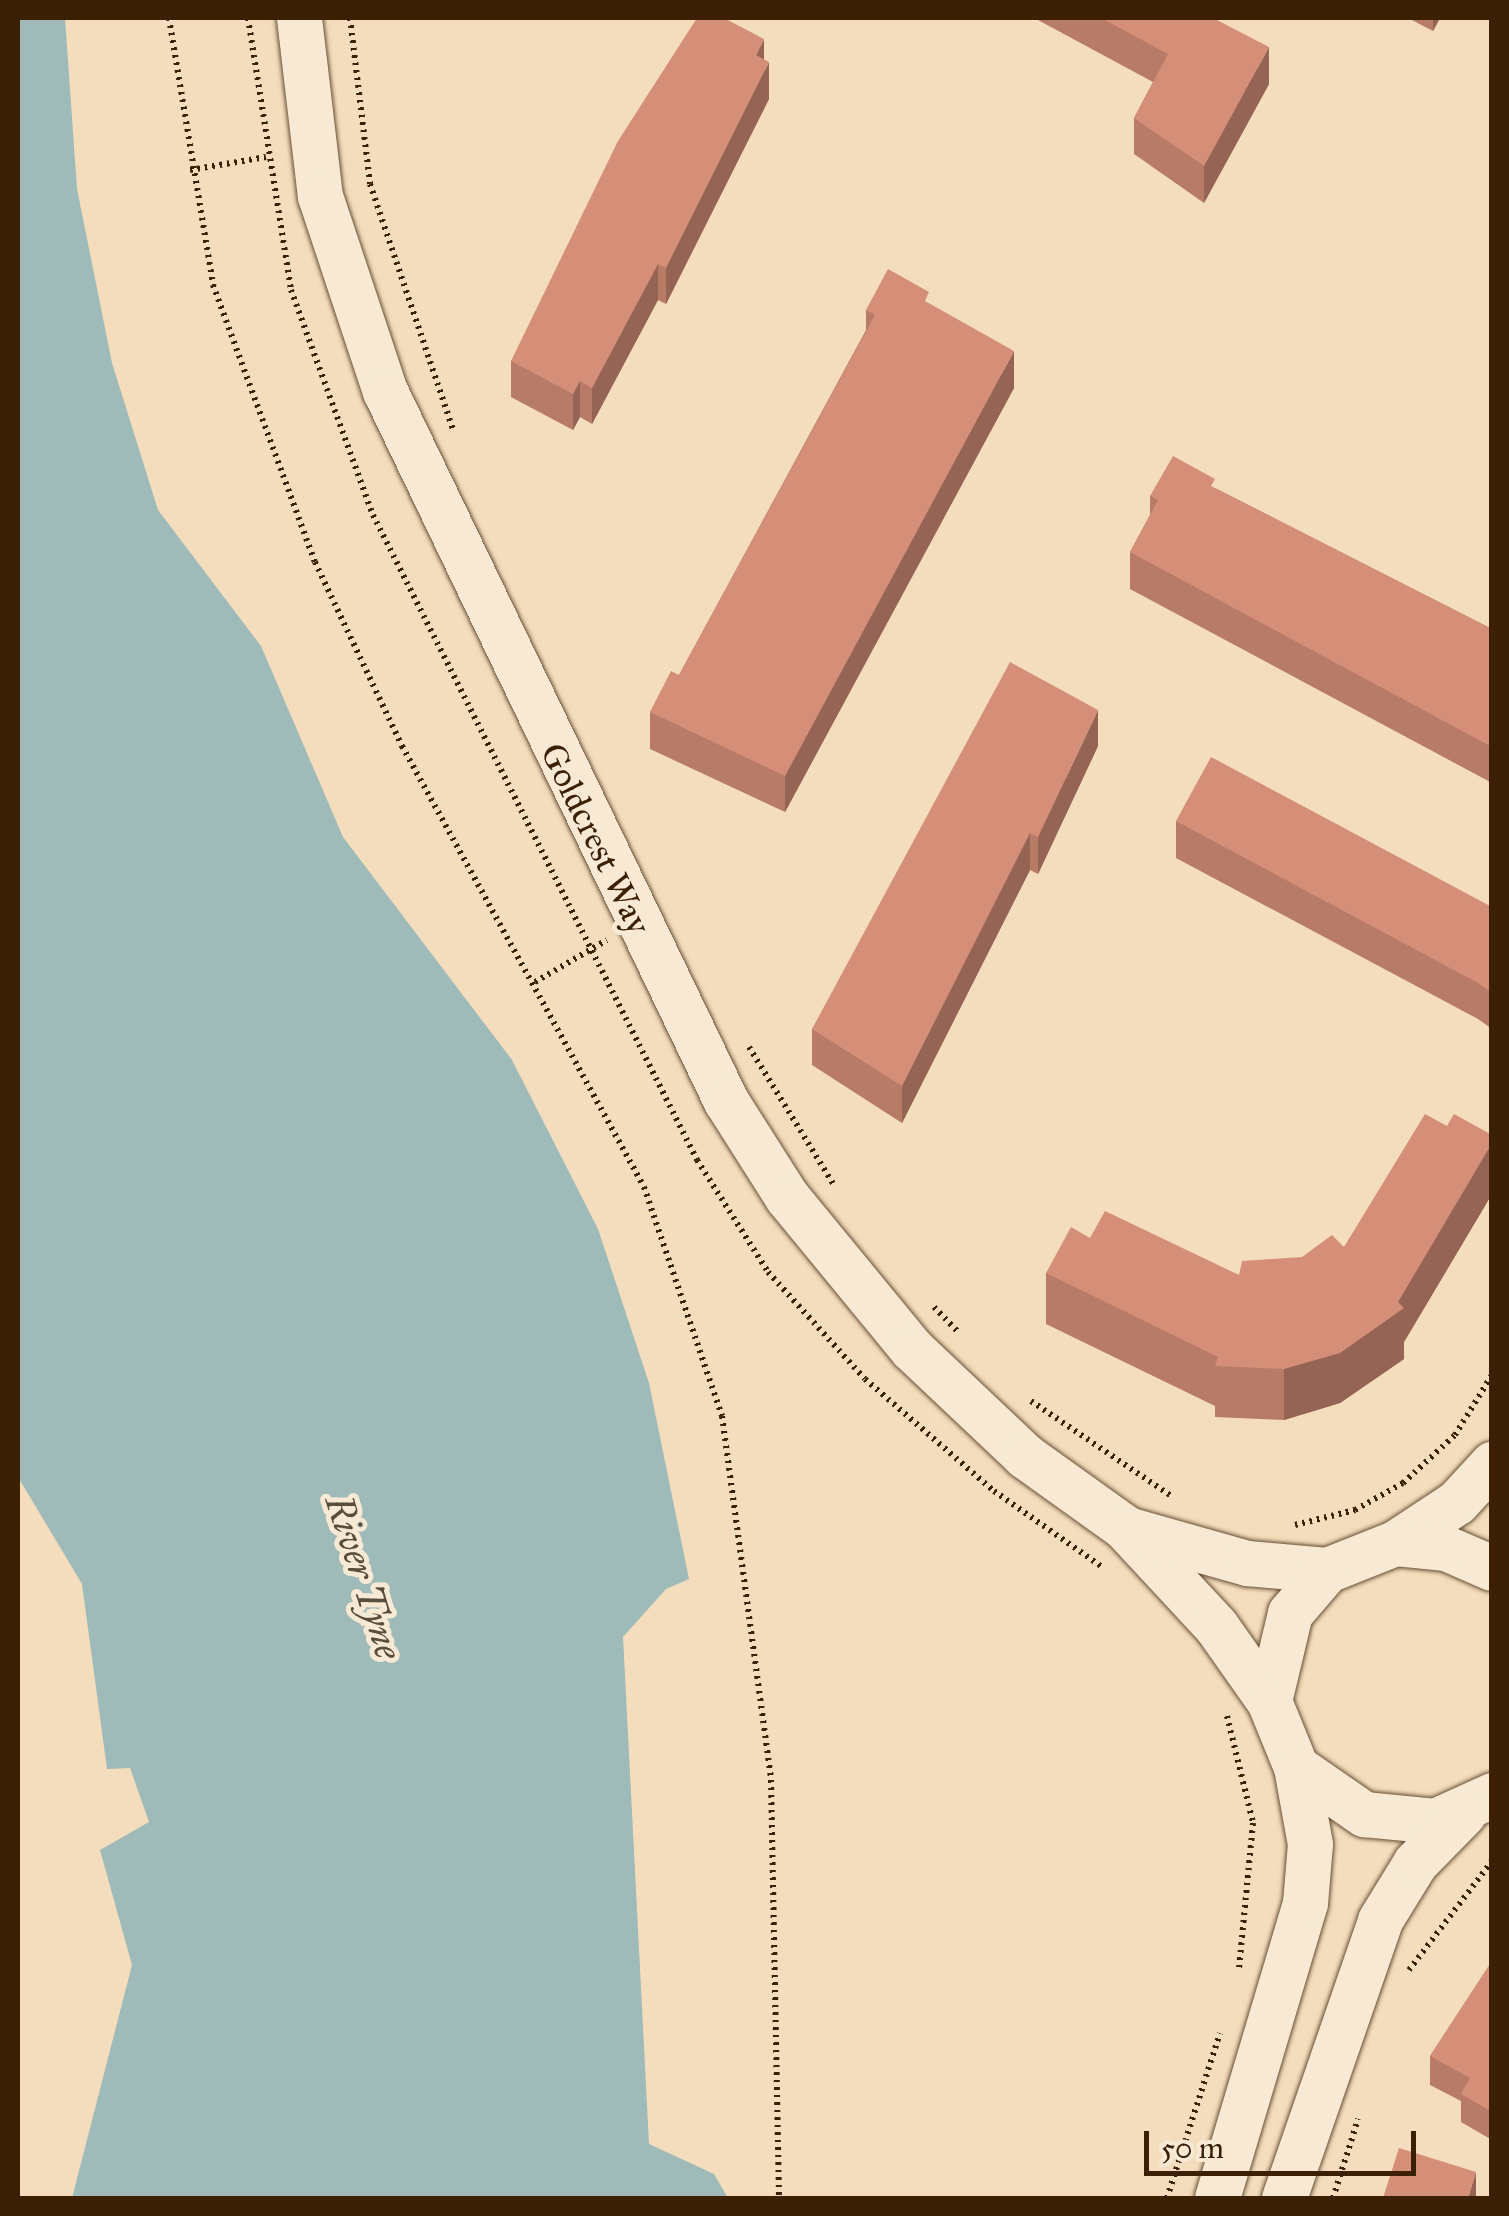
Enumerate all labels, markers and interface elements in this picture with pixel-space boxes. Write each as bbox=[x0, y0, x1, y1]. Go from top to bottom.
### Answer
street label: Goldcrest Way bbox=[531, 737, 659, 941]
water label: River Tyne bbox=[315, 1489, 411, 1665]
scale bar bbox=[1149, 2111, 1422, 2173]
text: 50 m bbox=[1161, 2130, 1224, 2166]

